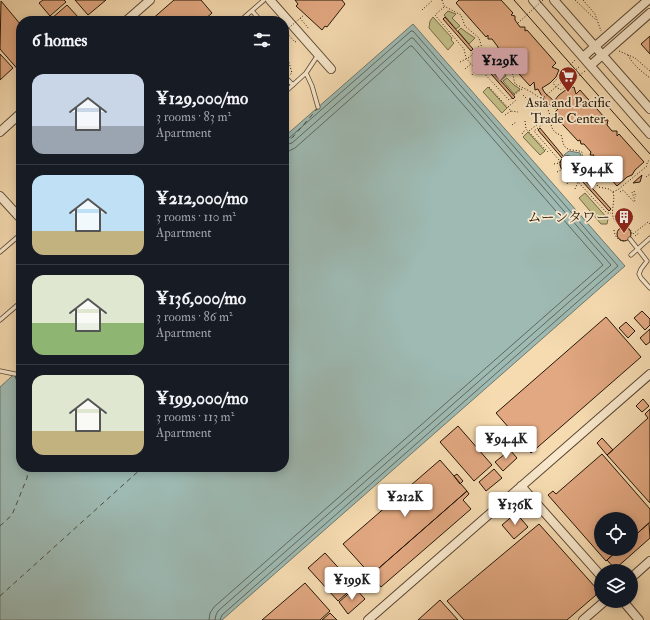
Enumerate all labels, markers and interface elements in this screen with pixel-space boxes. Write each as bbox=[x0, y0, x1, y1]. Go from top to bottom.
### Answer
icon: filters bbox=[251, 29, 273, 51]
text: 6 homes bbox=[32, 30, 87, 51]
pin: ¥129K bbox=[472, 48, 528, 82]
text: ¥129K bbox=[482, 53, 518, 69]
supermarket icon: Asia and Pacific Trade Center bbox=[557, 65, 579, 93]
text: ¥129,000/mo bbox=[156, 88, 248, 109]
icon: home bbox=[64, 90, 112, 138]
place label: Asia and Pacific Trade Center bbox=[524, 94, 611, 127]
text: 3 rooms · 83 m² bbox=[156, 109, 231, 125]
text: Apartment bbox=[156, 125, 212, 141]
pin: ¥94.4K bbox=[559, 156, 625, 190]
text: ¥94.4K bbox=[571, 161, 613, 177]
text: ¥212,000/mo bbox=[156, 188, 248, 209]
icon: home bbox=[64, 191, 112, 239]
building icon: ムーンタワー bbox=[613, 206, 635, 234]
text: 3 rooms · 110 m² bbox=[156, 209, 236, 225]
place label: ムーンタワー bbox=[528, 209, 610, 226]
text: Apartment bbox=[156, 225, 212, 241]
text: ¥136,000/mo bbox=[156, 288, 246, 309]
icon: home bbox=[64, 291, 112, 339]
text: 3 rooms · 86 m² bbox=[156, 309, 233, 325]
text: Apartment bbox=[156, 325, 212, 341]
text: ¥199,000/mo bbox=[156, 388, 248, 409]
icon: home bbox=[64, 391, 112, 439]
text: 3 rooms · 113 m² bbox=[156, 409, 234, 425]
text: Apartment bbox=[156, 425, 212, 441]
pin: ¥94.4K bbox=[473, 426, 539, 460]
text: ¥94.4K bbox=[485, 431, 527, 447]
pin: ¥212K bbox=[377, 484, 433, 518]
text: ¥212K bbox=[387, 489, 423, 505]
pin: ¥136K bbox=[487, 492, 543, 526]
text: ¥136K bbox=[497, 497, 533, 513]
map controls bbox=[594, 512, 638, 608]
button: locate bbox=[594, 512, 638, 556]
button: layers bbox=[594, 564, 638, 608]
pin: ¥199K bbox=[324, 567, 380, 601]
text: ¥199K bbox=[334, 572, 370, 588]

